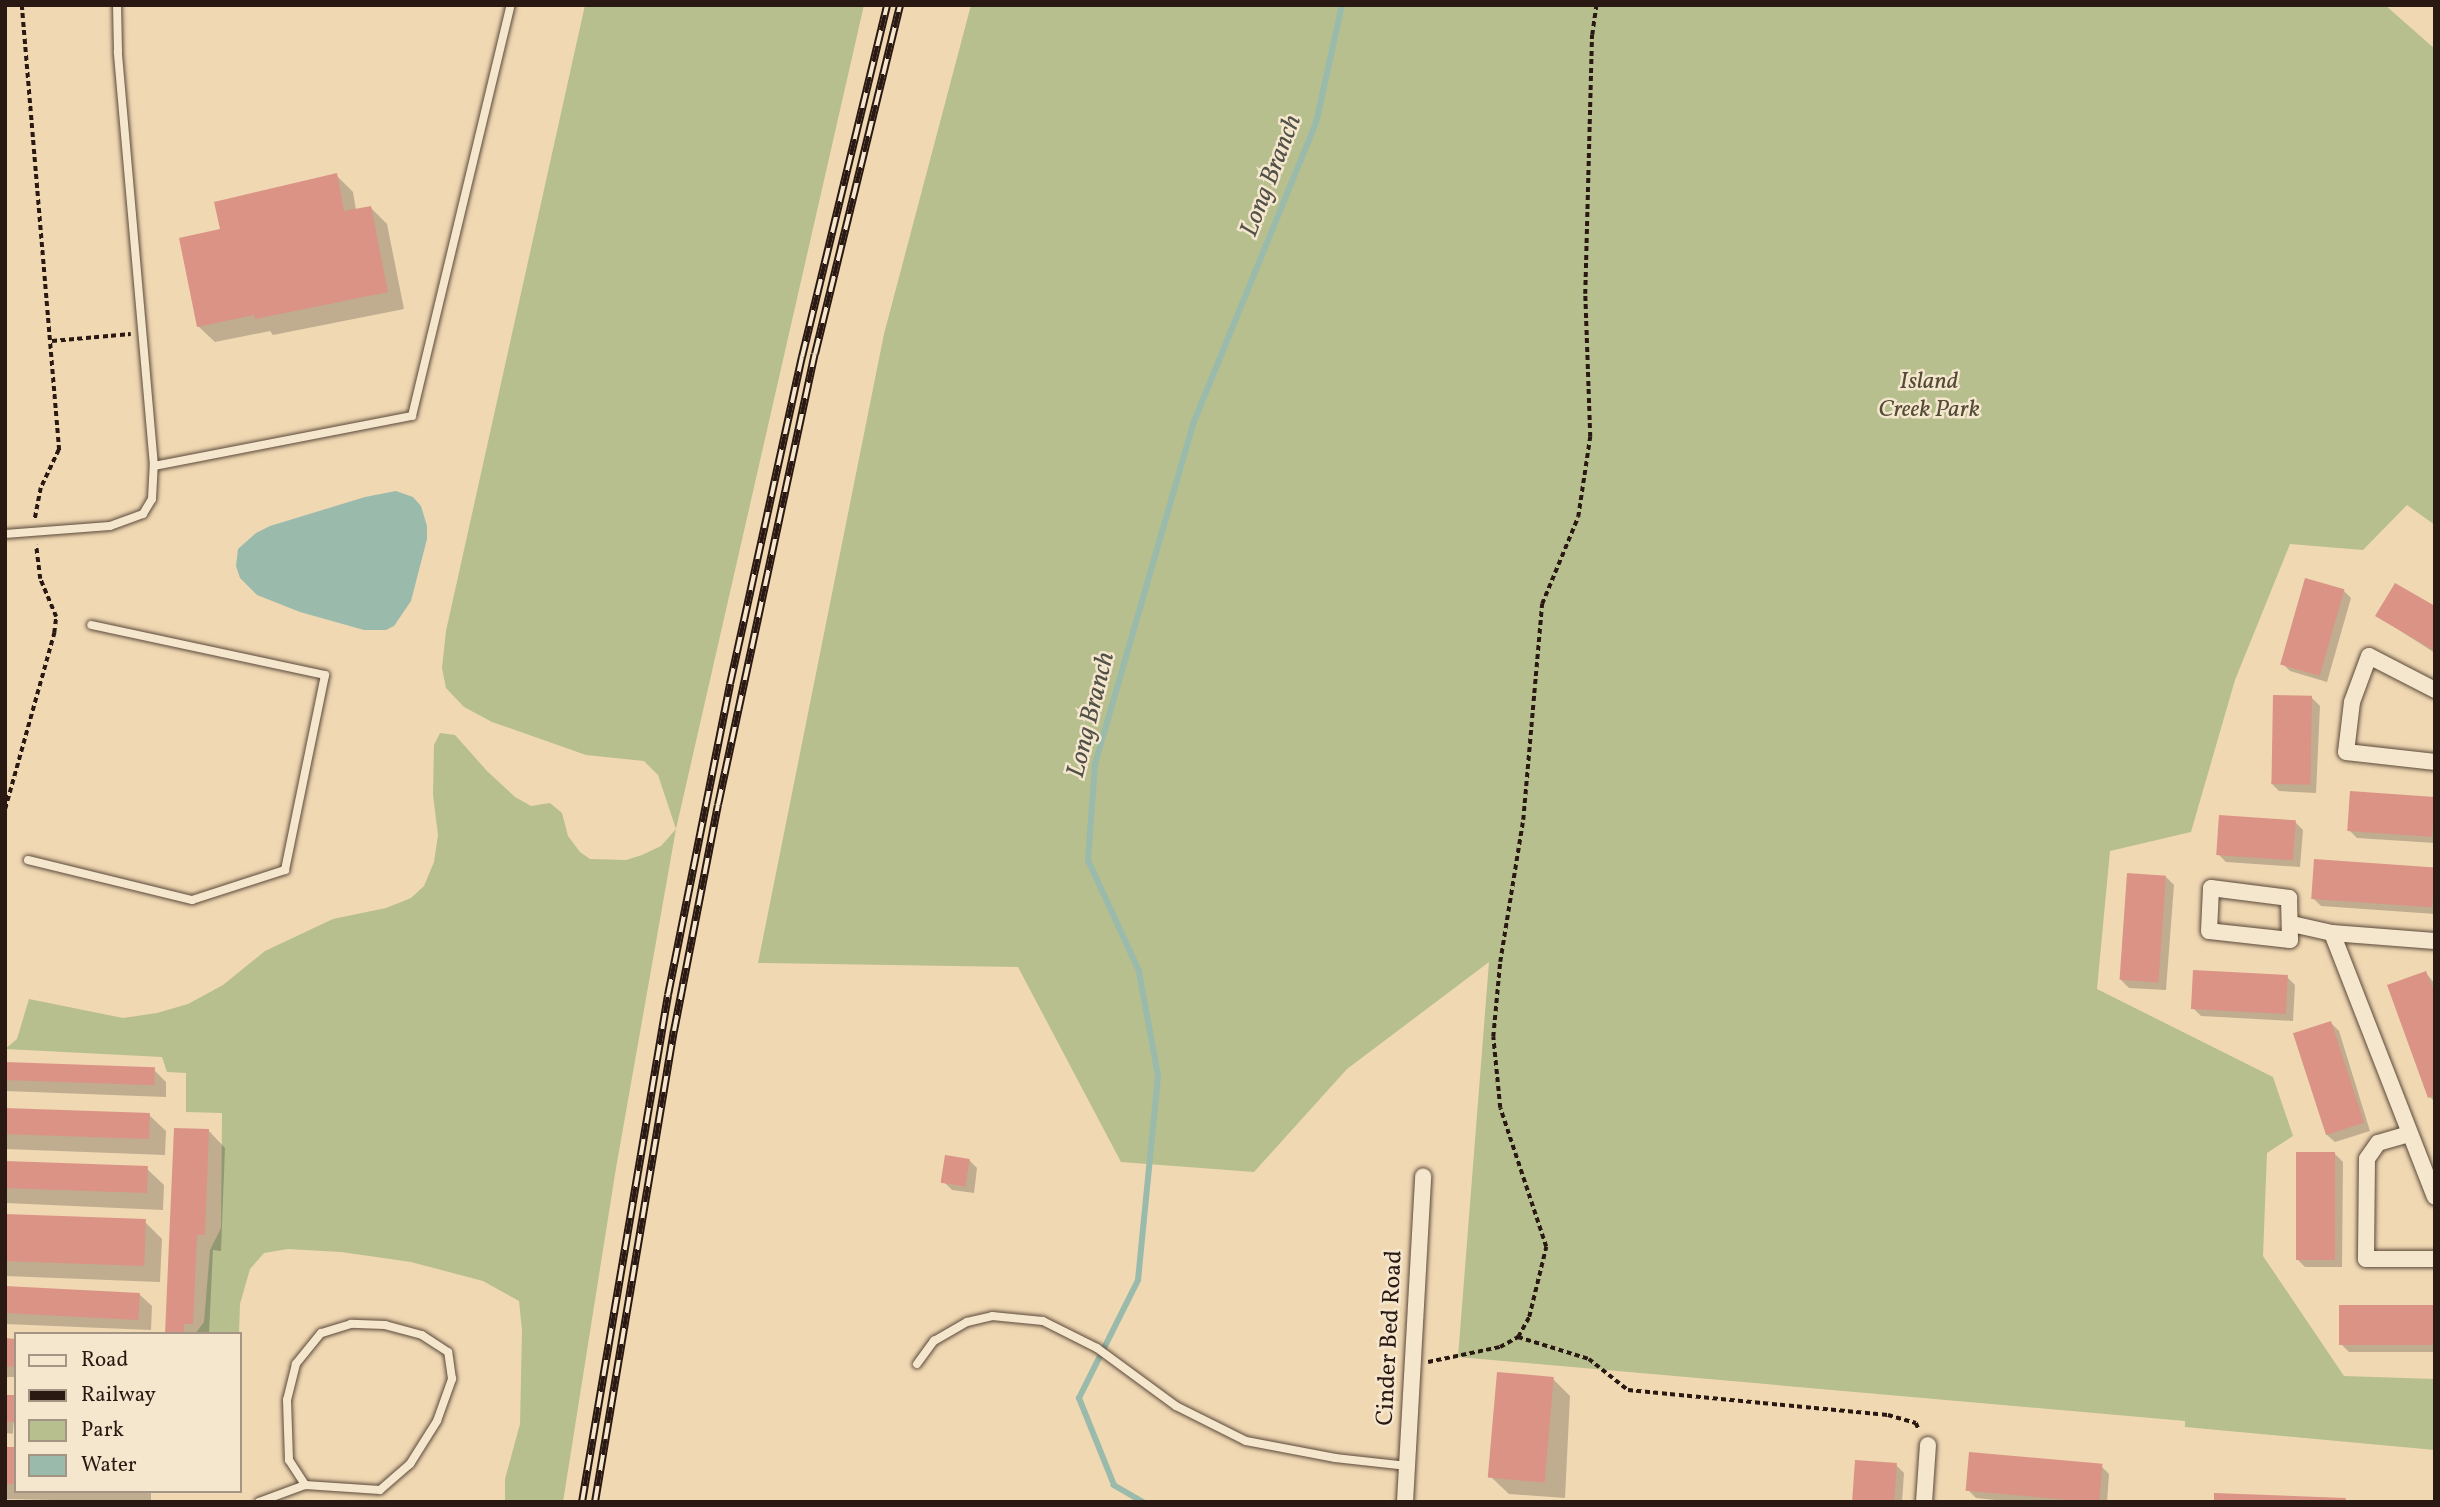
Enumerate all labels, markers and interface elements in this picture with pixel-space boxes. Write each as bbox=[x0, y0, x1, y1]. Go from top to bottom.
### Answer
water label: Long Branch bbox=[1234, 111, 1310, 241]
park label: Island Creek Park bbox=[1878, 369, 1980, 425]
water label: Long Branch bbox=[1061, 649, 1123, 781]
street label: Cinder Bed Road bbox=[1372, 1249, 1410, 1427]
legend bbox=[14, 1332, 242, 1493]
text: Road bbox=[81, 1346, 128, 1375]
text: Railway bbox=[81, 1381, 156, 1410]
text: Park bbox=[81, 1416, 124, 1445]
text: Water bbox=[81, 1451, 137, 1480]

